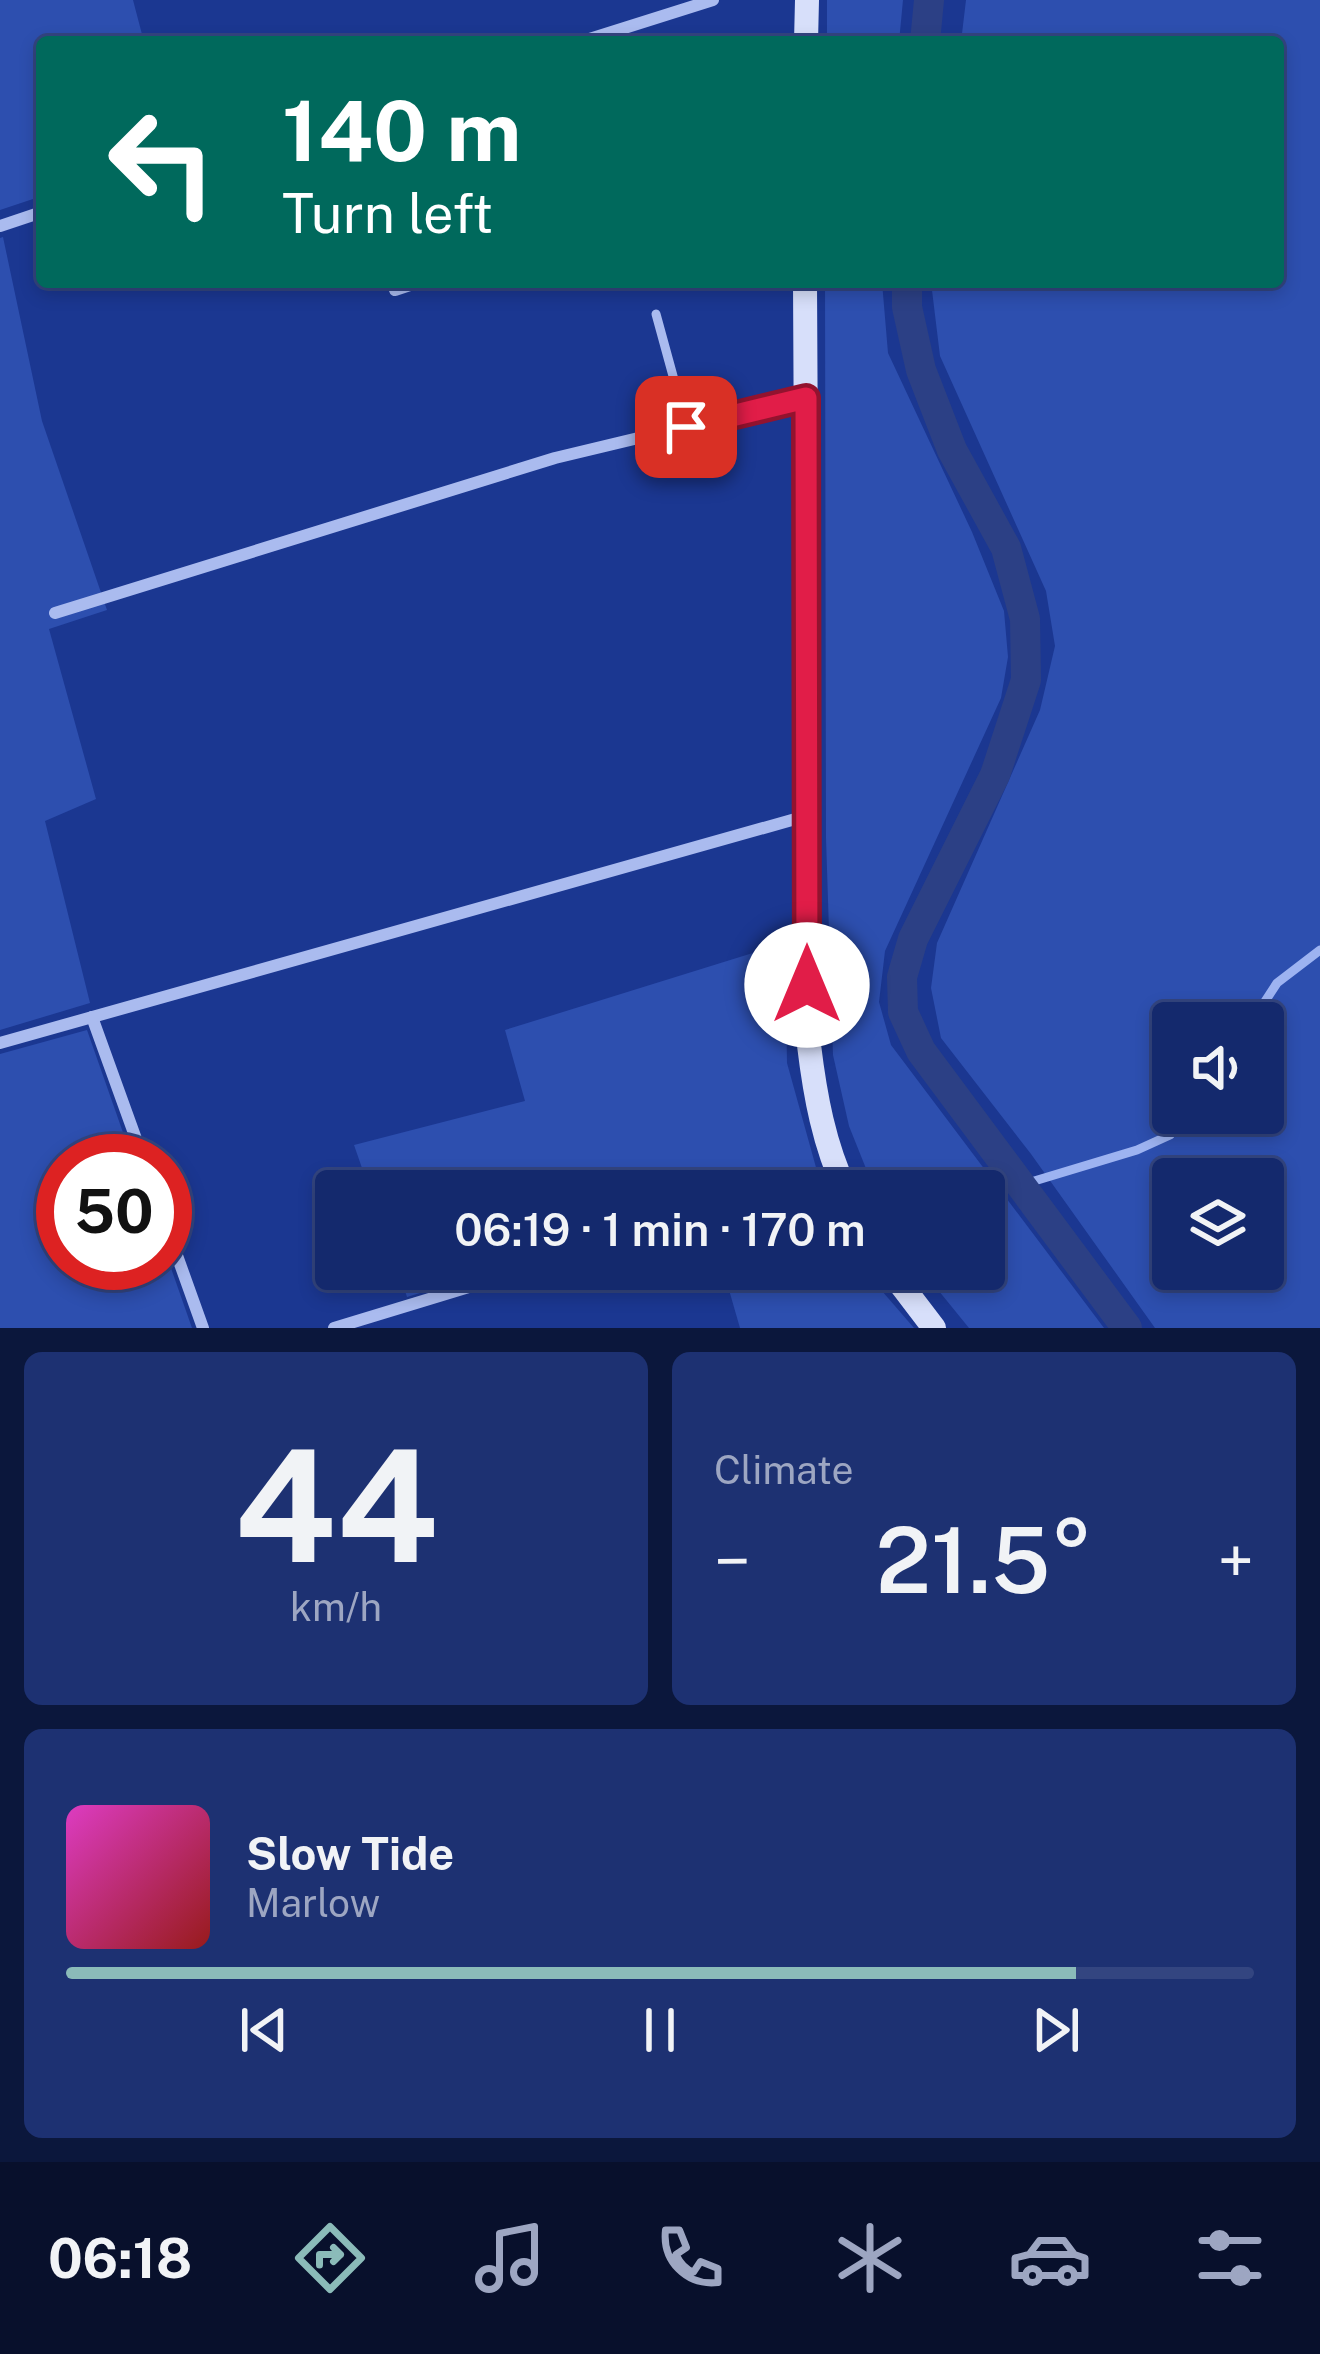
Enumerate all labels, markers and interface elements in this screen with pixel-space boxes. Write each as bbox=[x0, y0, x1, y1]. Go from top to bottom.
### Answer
text: 140 m bbox=[282, 81, 521, 180]
icon: left bbox=[84, 84, 240, 240]
text: Turn left bbox=[282, 182, 493, 245]
pin bbox=[635, 376, 737, 478]
icon: arrive bbox=[653, 394, 719, 460]
position arrow bbox=[744, 922, 870, 1048]
map controls bbox=[1152, 1002, 1284, 1290]
button: sound bbox=[1152, 1002, 1284, 1134]
speed limit sign: 50 bbox=[36, 1134, 192, 1290]
button: layers bbox=[1152, 1158, 1284, 1290]
text: 06:19 · 1 min · 170 m bbox=[454, 1203, 866, 1256]
text: 44 bbox=[234, 1414, 438, 1597]
text: Climate bbox=[714, 1447, 854, 1493]
text: 21.5° bbox=[875, 1507, 1093, 1613]
text: − bbox=[714, 1522, 751, 1600]
text: + bbox=[1217, 1522, 1254, 1600]
text: km/h bbox=[290, 1584, 382, 1630]
text: Slow Tide bbox=[246, 1827, 454, 1880]
text: Marlow bbox=[246, 1880, 380, 1926]
icon: previous bbox=[231, 1997, 297, 2063]
icon: pause bbox=[627, 1997, 693, 2063]
icon: next bbox=[1023, 1997, 1089, 2063]
icon: directions bbox=[288, 2216, 372, 2300]
icon: music bbox=[468, 2216, 552, 2300]
icon: phone bbox=[648, 2216, 732, 2300]
icon: climate bbox=[828, 2216, 912, 2300]
icon: car bbox=[1008, 2216, 1092, 2300]
icon: filters bbox=[1188, 2216, 1272, 2300]
text: 06:18 bbox=[48, 2227, 192, 2290]

